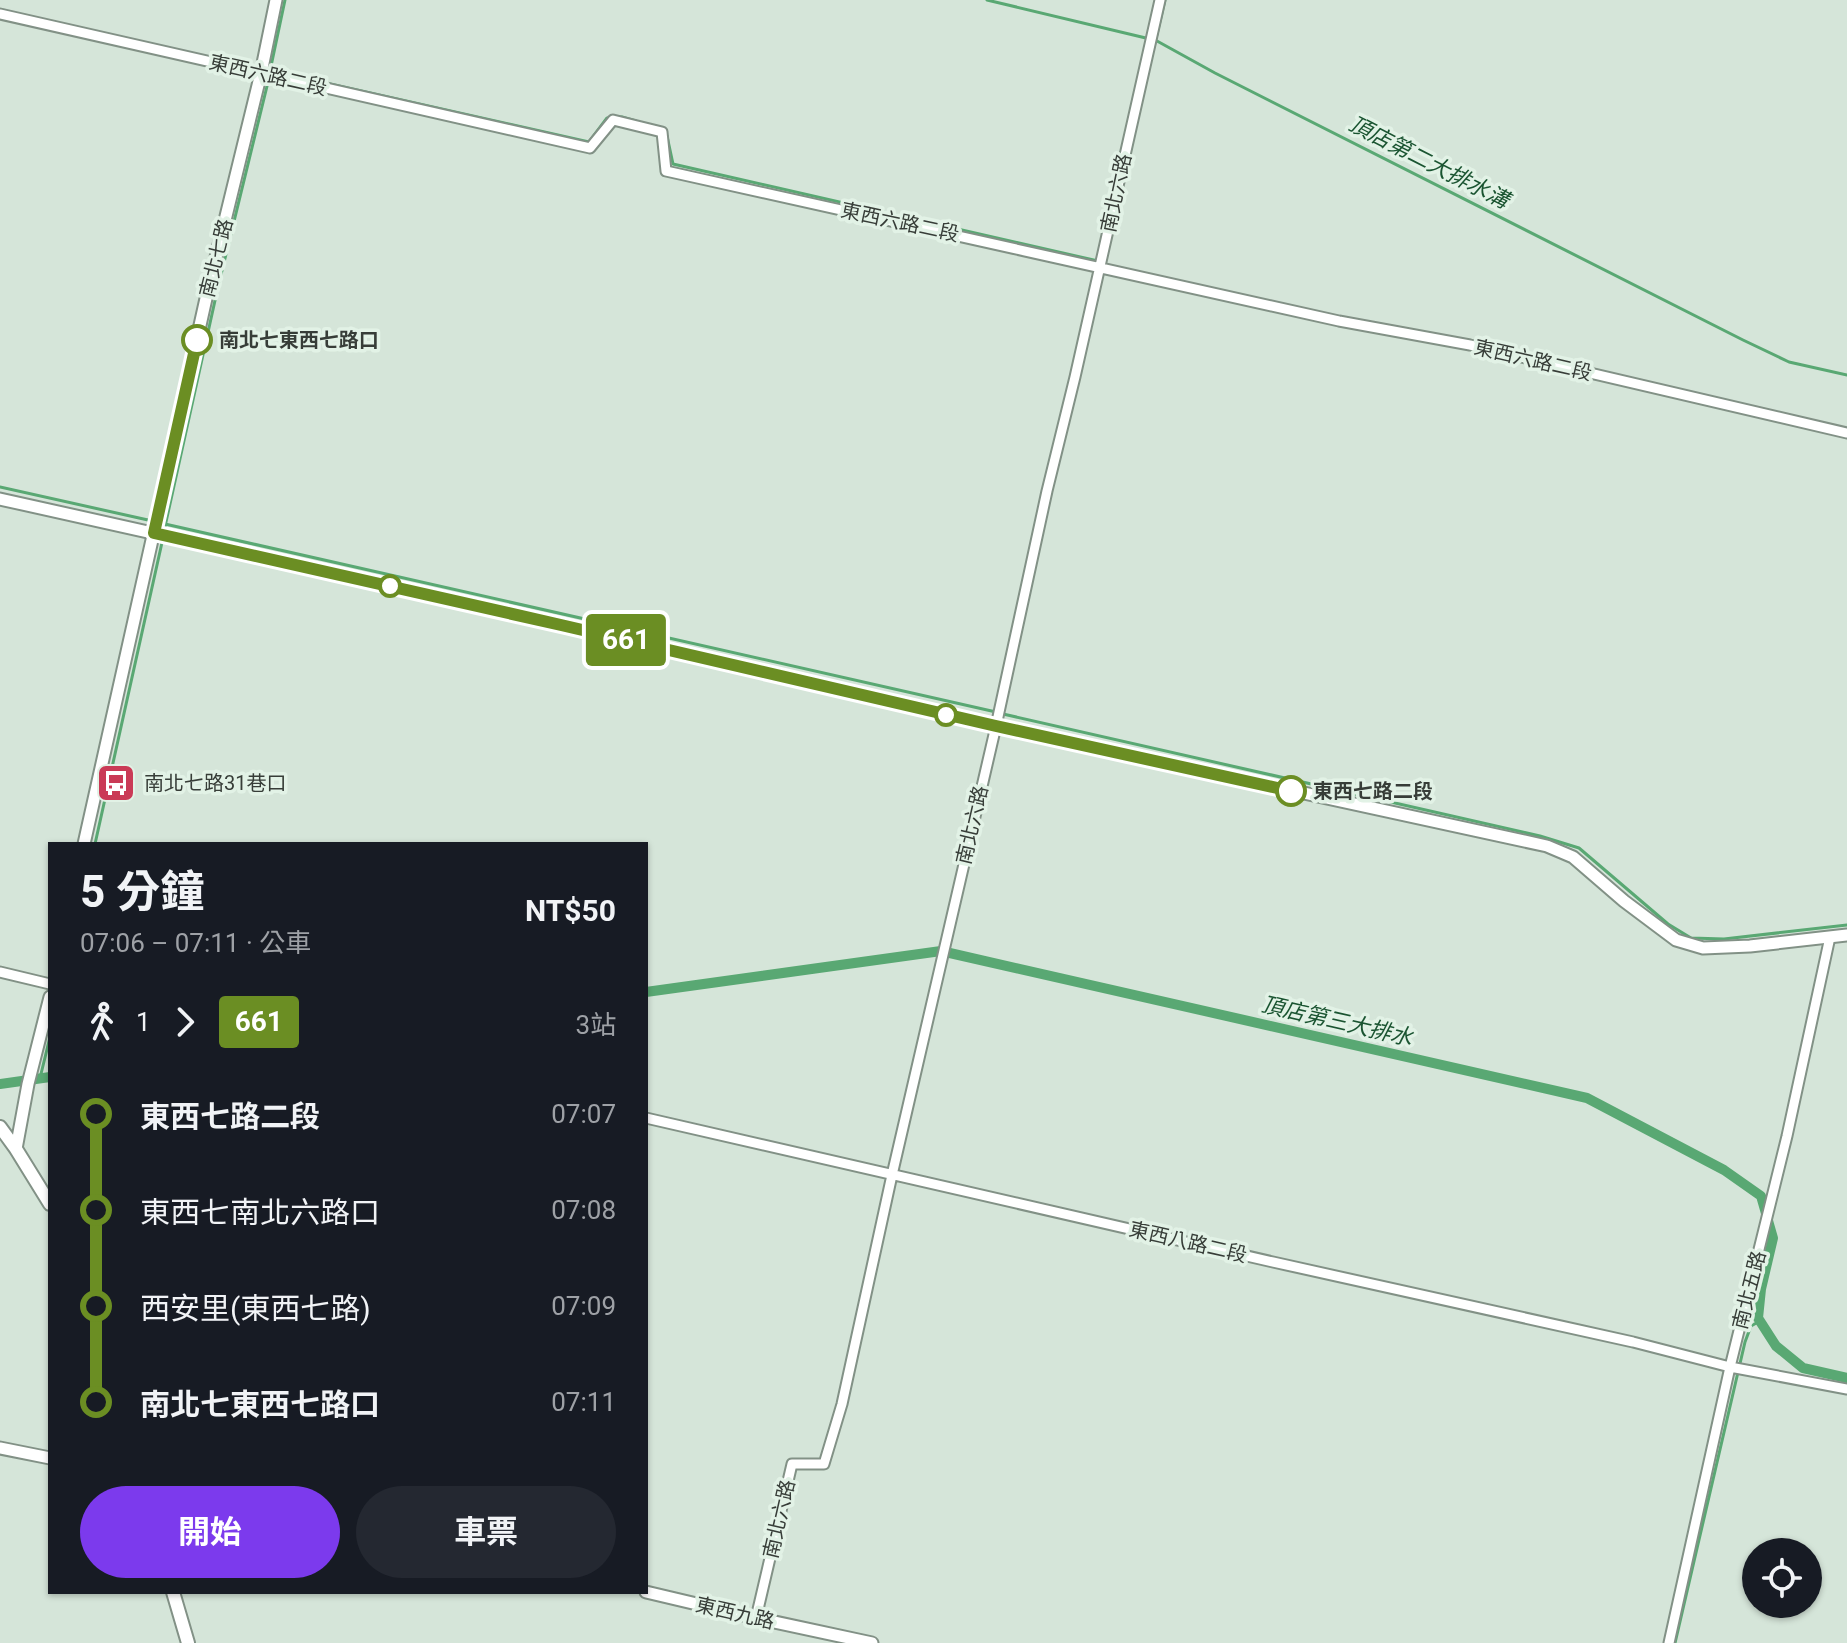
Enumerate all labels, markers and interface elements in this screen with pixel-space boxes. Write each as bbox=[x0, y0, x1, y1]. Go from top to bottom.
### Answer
street label: 東西六路二段 bbox=[207, 50, 329, 100]
water label: 頂店第二大排水溝 bbox=[1345, 111, 1516, 214]
street label: 南北六路 bbox=[1096, 151, 1136, 235]
street label: 東西六路二段 bbox=[839, 198, 961, 246]
street label: 南北七路 bbox=[195, 216, 237, 300]
marker: 南北七東西七路口 bbox=[182, 325, 212, 355]
place label: 南北七東西七路口 bbox=[219, 328, 379, 352]
street label: 東西六路二段 bbox=[1472, 335, 1594, 385]
unlabelled marker bbox=[379, 575, 401, 597]
line badge: 661 bbox=[580, 614, 672, 666]
text: 661 bbox=[602, 623, 650, 656]
unlabelled marker bbox=[935, 704, 957, 726]
bus stop icon: 南北七路31巷口 bbox=[95, 762, 137, 804]
place label: 南北七路31巷口 bbox=[144, 771, 286, 795]
marker: 東西七路二段 bbox=[1276, 776, 1306, 806]
place label: 東西七路二段 bbox=[1313, 779, 1433, 803]
street label: 南北六路 bbox=[951, 783, 993, 867]
text: 5 分鐘 bbox=[80, 866, 204, 918]
text: NT$50 bbox=[525, 893, 616, 928]
text: 07:06 – 07:11 · 公車 bbox=[80, 928, 311, 958]
water label: 頂店第三大排水 bbox=[1259, 991, 1416, 1051]
icon: walk bbox=[80, 1000, 124, 1044]
icon: forward bbox=[163, 1000, 207, 1044]
text: 661 bbox=[235, 1005, 283, 1038]
text: 1 bbox=[136, 1007, 151, 1037]
text: 3站 bbox=[575, 1010, 616, 1040]
text: 東西七路二段 bbox=[140, 1099, 320, 1134]
text: 07:07 bbox=[551, 1099, 616, 1129]
text: 東西七南北六路口 bbox=[140, 1195, 380, 1230]
text: 07:08 bbox=[551, 1195, 616, 1225]
street label: 東西八路二段 bbox=[1127, 1217, 1249, 1267]
street label: 南北五路 bbox=[1728, 1248, 1770, 1332]
text: 西安里(東西七路) bbox=[140, 1291, 371, 1326]
text: 07:09 bbox=[551, 1291, 616, 1321]
text: 南北七東西七路口 bbox=[140, 1387, 380, 1422]
text: 07:11 bbox=[551, 1387, 616, 1417]
street label: 南北六路 bbox=[758, 1477, 800, 1561]
button: 開始 bbox=[80, 1486, 340, 1578]
button: 車票 bbox=[356, 1486, 616, 1578]
map controls bbox=[1742, 1538, 1822, 1618]
button: locate bbox=[1742, 1538, 1822, 1618]
street label: 東西九路 bbox=[693, 1592, 777, 1634]

